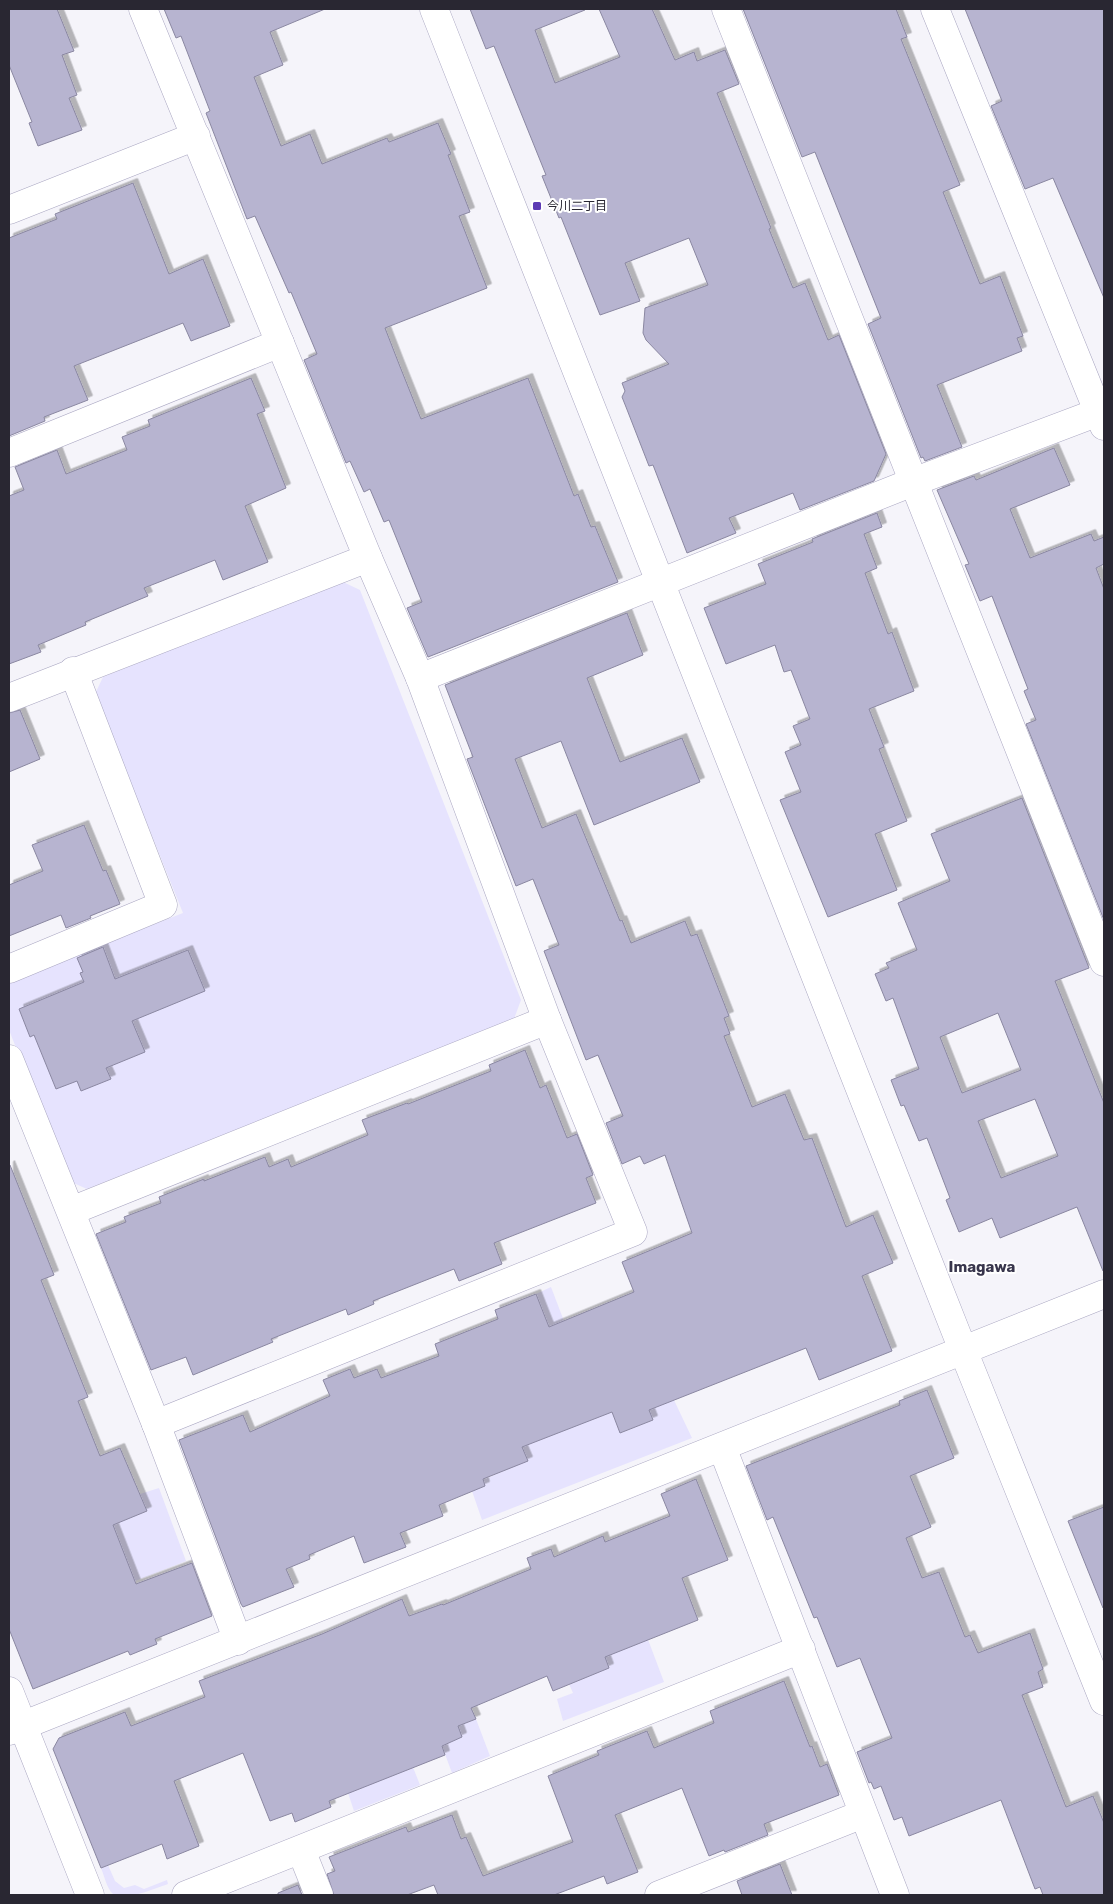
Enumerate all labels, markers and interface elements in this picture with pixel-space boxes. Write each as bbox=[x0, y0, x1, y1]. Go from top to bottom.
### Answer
place label: 今川二丁目 bbox=[547, 199, 607, 213]
marker: 今川二丁目 bbox=[531, 200, 543, 212]
district label: Imagawa bbox=[949, 1258, 1016, 1276]

